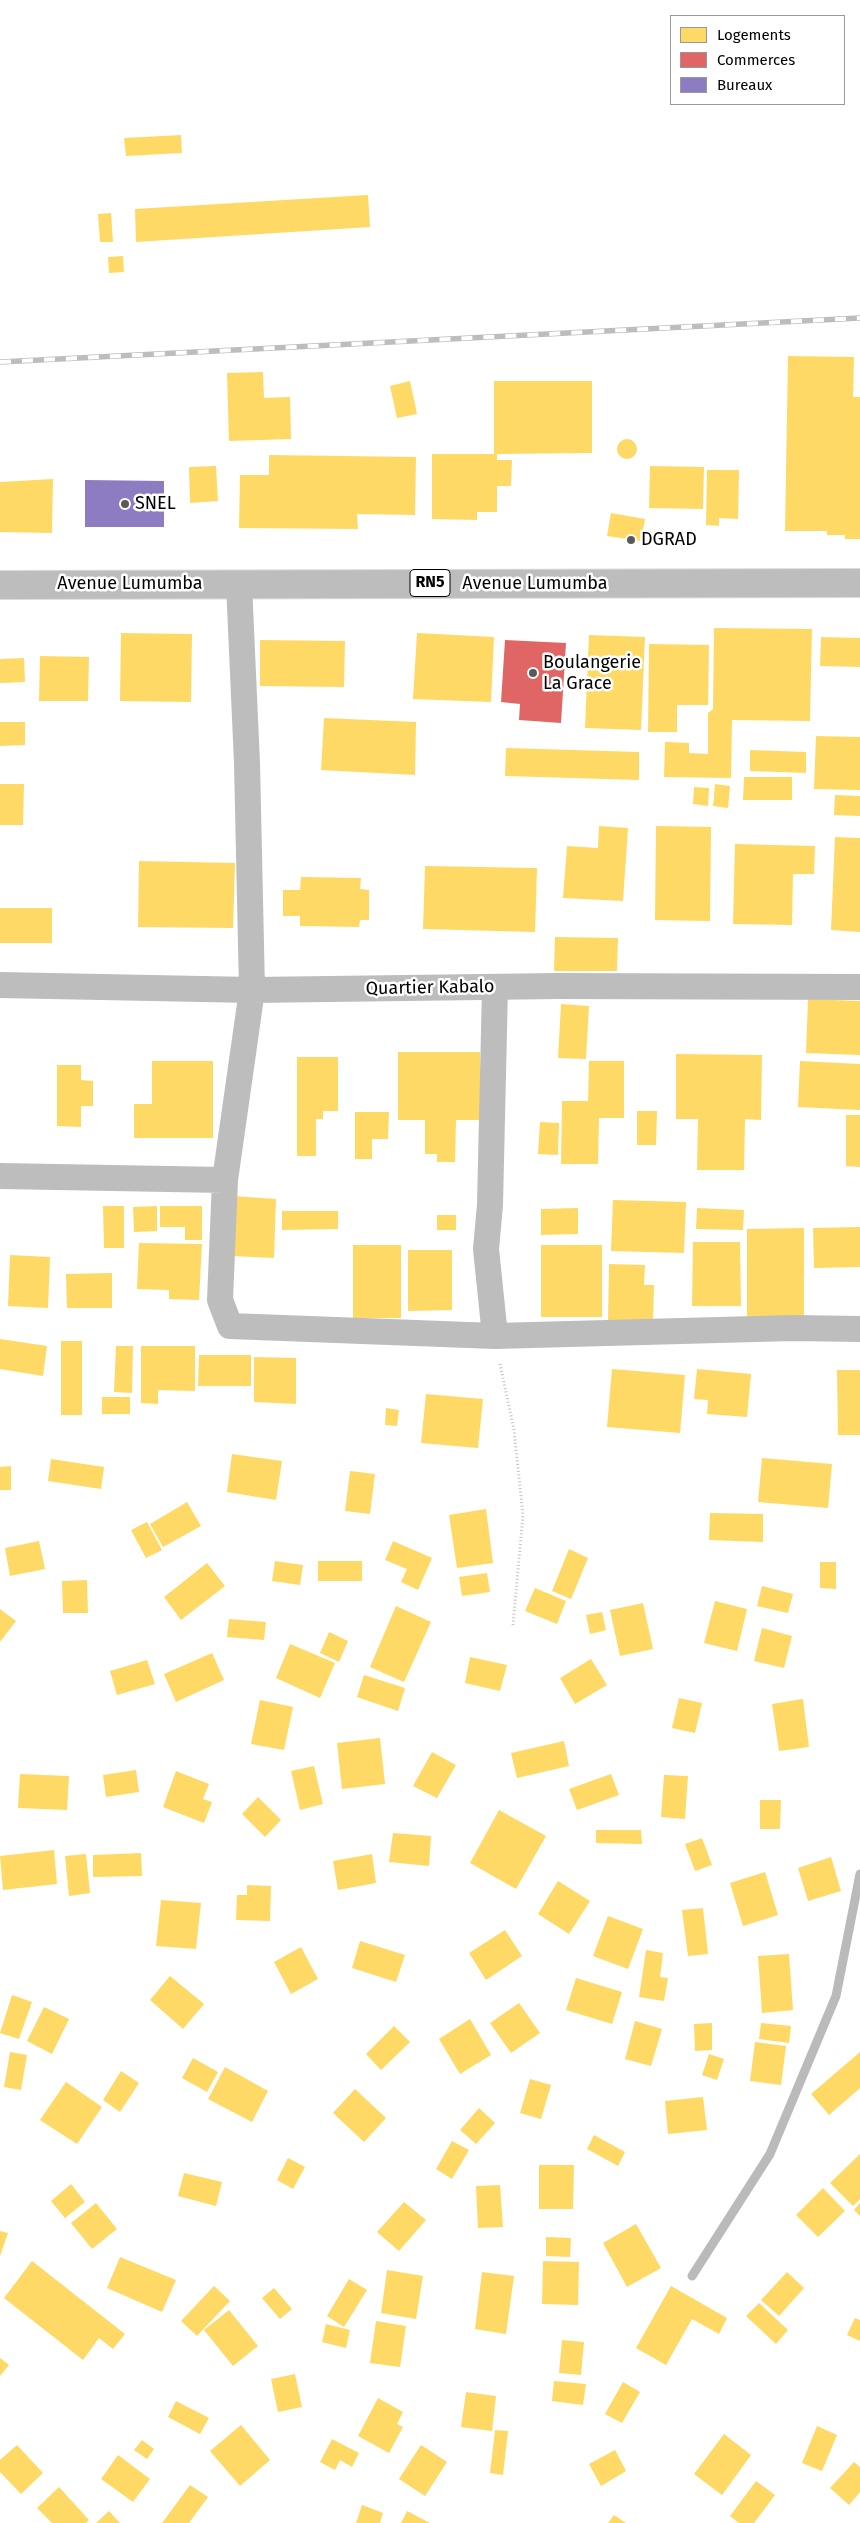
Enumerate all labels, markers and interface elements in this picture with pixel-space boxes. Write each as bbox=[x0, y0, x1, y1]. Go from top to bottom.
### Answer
legend bbox=[670, 15, 845, 105]
text: Logements bbox=[717, 26, 791, 44]
text: Commerces bbox=[717, 51, 795, 69]
text: Bureaux bbox=[717, 76, 772, 94]
place label: SNEL bbox=[135, 493, 176, 515]
marker: SNEL bbox=[119, 498, 131, 510]
place label: DGRAD bbox=[641, 529, 697, 551]
marker: DGRAD bbox=[625, 534, 637, 546]
road number: RN5 bbox=[410, 570, 450, 596]
street label: Avenue Lumumba bbox=[57, 573, 203, 595]
street label: Avenue Lumumba bbox=[462, 573, 608, 595]
place label: Boulangerie La Grace bbox=[543, 652, 641, 694]
marker: Boulangerie La Grace bbox=[527, 667, 539, 679]
street label: Quartier Kabalo bbox=[365, 976, 495, 1000]

